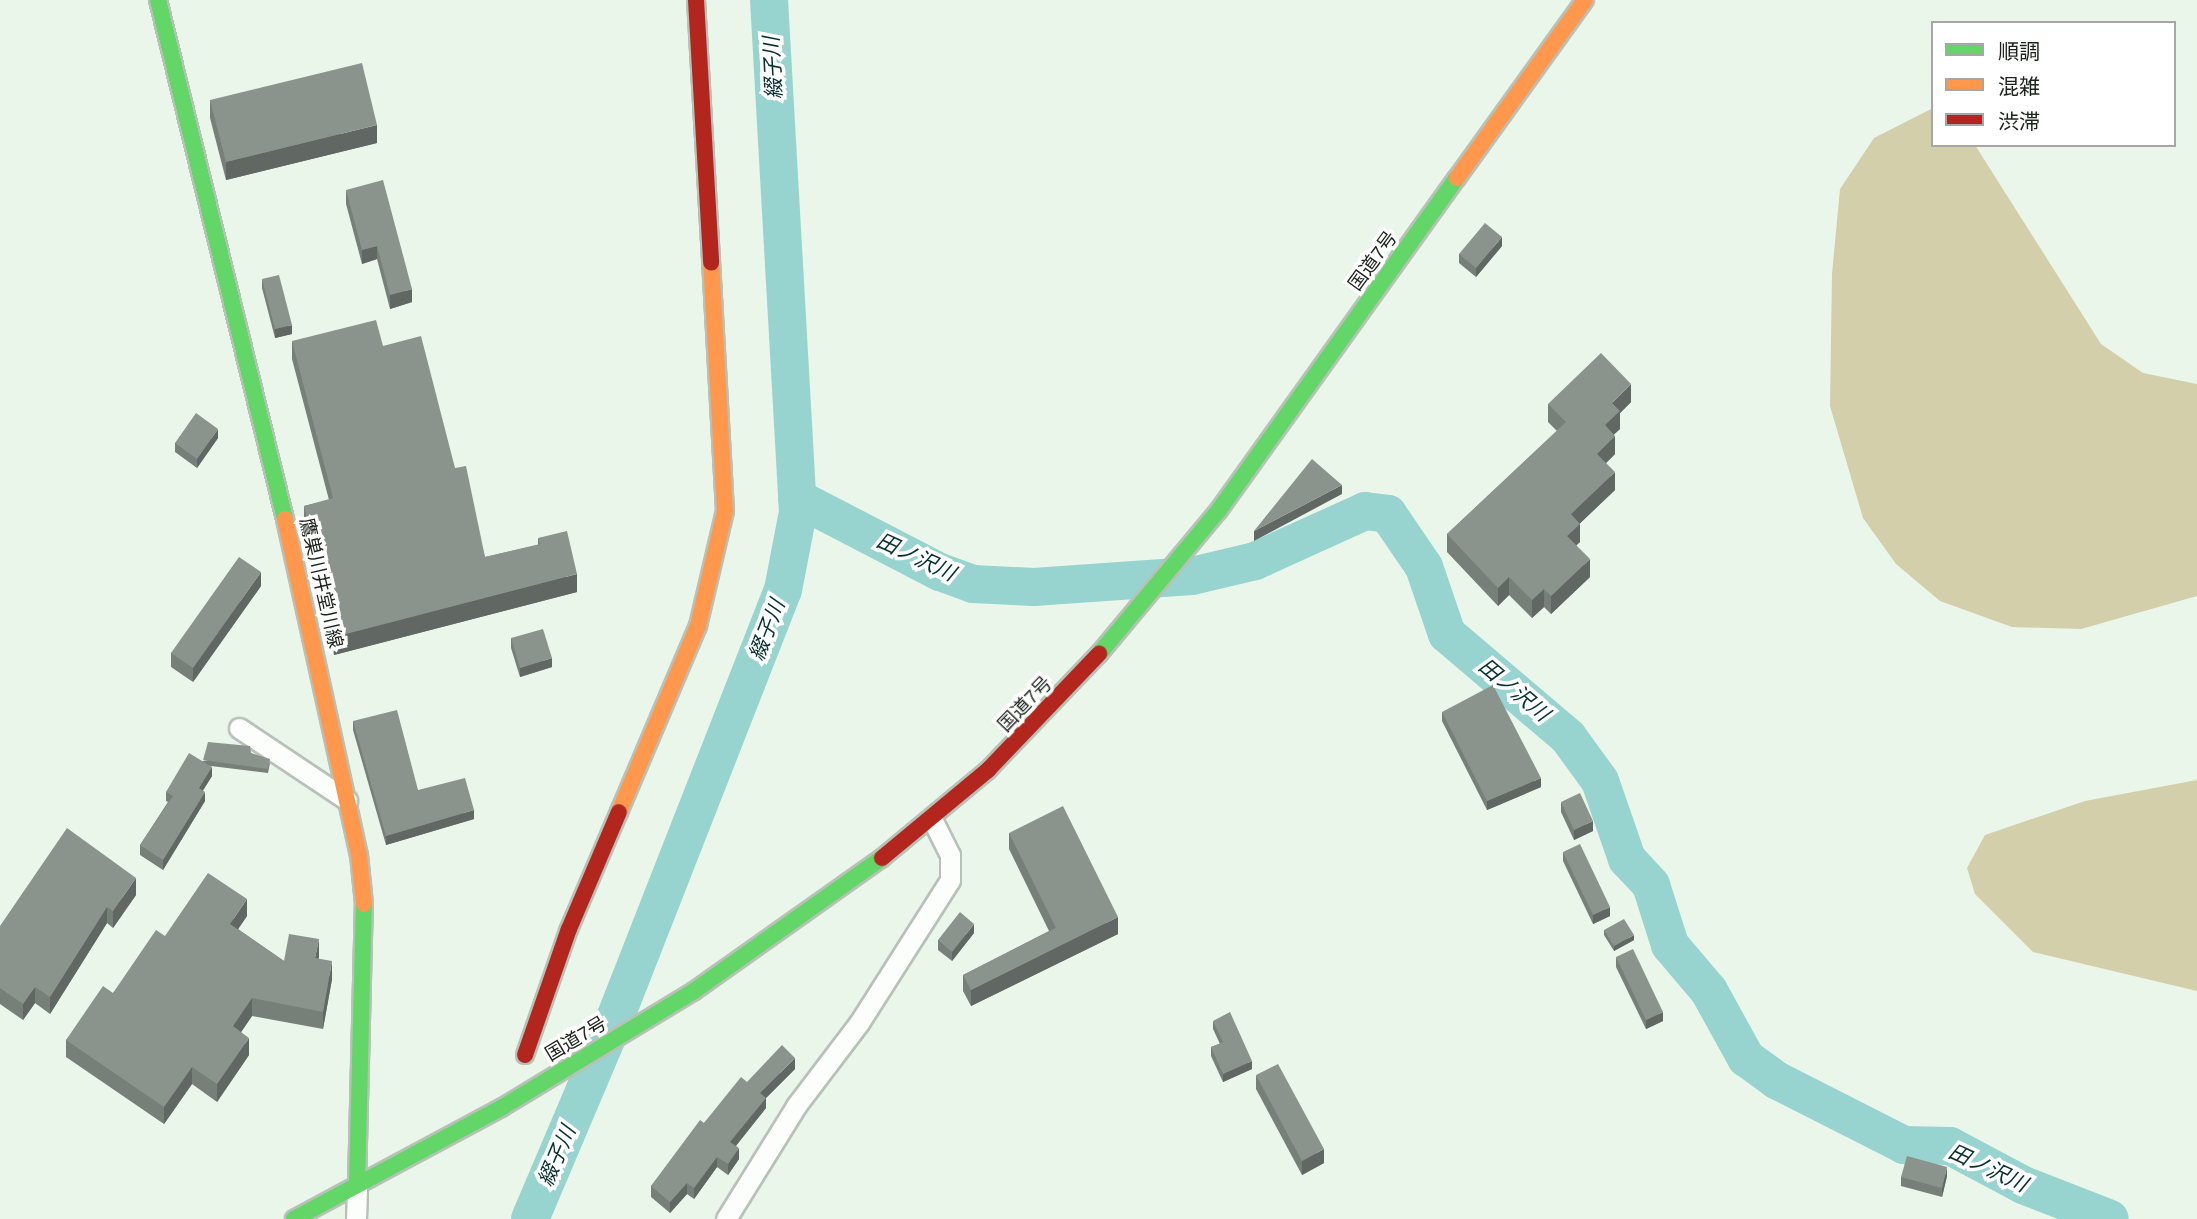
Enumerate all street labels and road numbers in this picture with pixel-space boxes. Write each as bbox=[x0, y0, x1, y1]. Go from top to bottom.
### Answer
street label: 国道7号 bbox=[1344, 227, 1402, 295]
street label: 鷹巣川井堂川線 bbox=[295, 516, 347, 650]
street label: 国道7号 bbox=[993, 672, 1057, 736]
street label: 国道7号 bbox=[541, 1012, 611, 1066]

